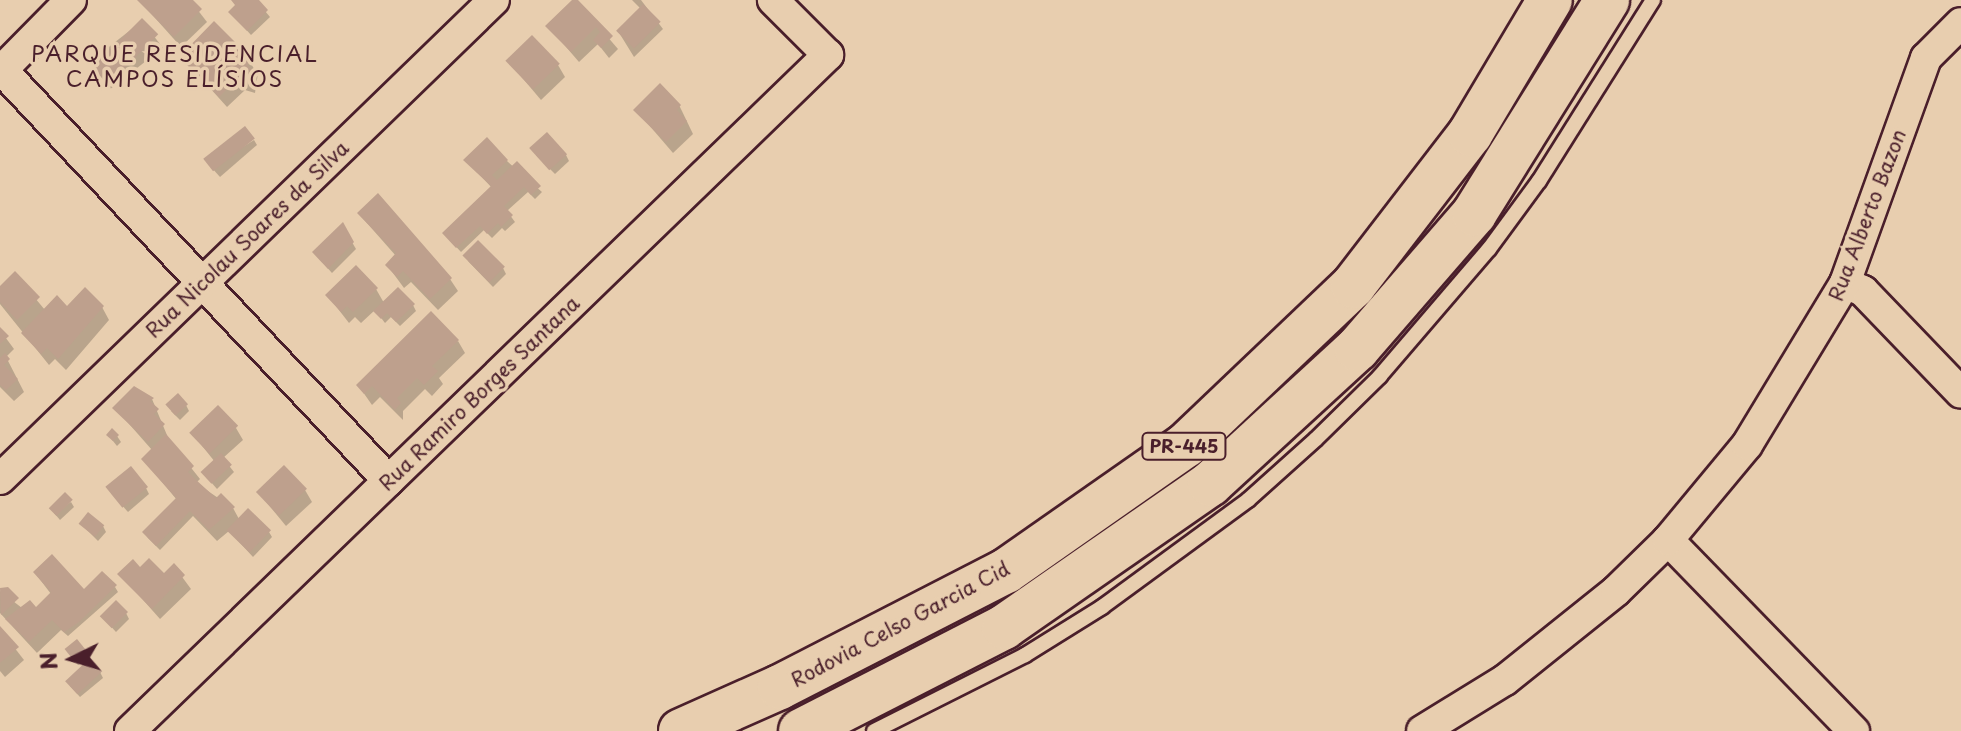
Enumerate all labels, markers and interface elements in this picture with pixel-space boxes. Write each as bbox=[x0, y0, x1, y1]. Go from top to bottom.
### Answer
district label: PARQUE RESIDENCIAL CAMPOS ELÍSIOS bbox=[33, 39, 317, 90]
street label: Rua Alberto Bazon bbox=[1823, 125, 1911, 305]
street label: Rua Nicolau Soares da Silva bbox=[140, 135, 354, 343]
street label: Rua Ramiro Borges Santana bbox=[372, 289, 586, 497]
road number: PR-445 bbox=[1140, 432, 1228, 460]
street label: Rodovia Celso Garcia Cid bbox=[786, 556, 1014, 692]
north arrow bbox=[32, 619, 112, 699]
text: N bbox=[30, 651, 65, 671]

